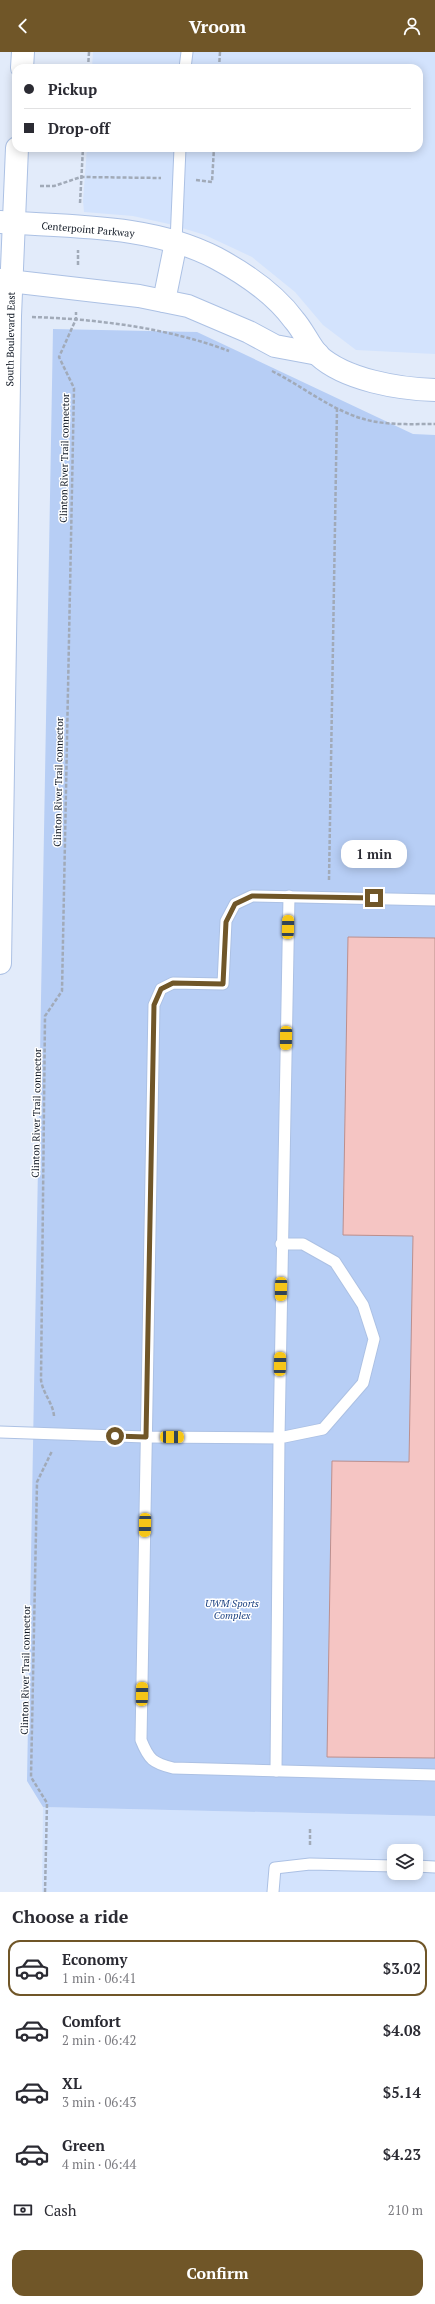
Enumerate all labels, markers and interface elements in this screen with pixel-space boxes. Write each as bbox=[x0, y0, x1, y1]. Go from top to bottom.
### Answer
text: Vroom bbox=[189, 14, 246, 38]
icon: back bbox=[12, 15, 34, 37]
icon: person bbox=[401, 15, 423, 37]
text: Pickup bbox=[48, 79, 97, 99]
text: Drop-off bbox=[48, 118, 110, 138]
street label: Centerpoint Parkway bbox=[41, 219, 136, 240]
street label: South Boulevard East bbox=[3, 291, 18, 387]
street label: Clinton River Trail connector bbox=[57, 393, 72, 523]
street label: Clinton River Trail connector bbox=[51, 717, 66, 847]
callout: 1 min bbox=[341, 840, 407, 868]
text: 1 min bbox=[356, 845, 392, 863]
route end bbox=[365, 889, 383, 907]
car bbox=[282, 915, 294, 939]
car bbox=[280, 1026, 292, 1050]
street label: Clinton River Trail connector bbox=[29, 1048, 44, 1178]
car bbox=[275, 1277, 287, 1301]
car bbox=[274, 1352, 286, 1376]
route start bbox=[106, 1427, 124, 1445]
car bbox=[160, 1431, 184, 1443]
car bbox=[139, 1513, 151, 1537]
park label: UWM Sports Complex bbox=[205, 1597, 259, 1622]
street label: Clinton River Trail connector bbox=[18, 1605, 33, 1735]
car bbox=[136, 1682, 148, 1706]
map controls bbox=[387, 1844, 423, 1880]
button: layers bbox=[387, 1844, 423, 1880]
text: Choose a ride bbox=[12, 1904, 128, 1928]
text: Economy bbox=[62, 1949, 127, 1969]
icon: car bbox=[14, 1950, 50, 1986]
text: $3.02 bbox=[383, 1958, 421, 1978]
text: 1 min · 06:41 bbox=[62, 1969, 136, 1987]
text: Comfort bbox=[62, 2011, 121, 2031]
icon: car bbox=[14, 2012, 50, 2048]
text: $4.08 bbox=[383, 2020, 421, 2040]
text: 2 min · 06:42 bbox=[62, 2031, 136, 2049]
text: XL bbox=[62, 2073, 82, 2093]
icon: car bbox=[14, 2074, 50, 2110]
text: $5.14 bbox=[383, 2082, 421, 2102]
text: 3 min · 06:43 bbox=[62, 2093, 136, 2111]
text: Green bbox=[62, 2135, 105, 2155]
icon: car bbox=[14, 2136, 50, 2172]
text: $4.23 bbox=[383, 2144, 421, 2164]
text: 4 min · 06:44 bbox=[62, 2155, 136, 2173]
icon: cash bbox=[12, 2199, 34, 2221]
text: Cash bbox=[44, 2200, 77, 2220]
text: 210 m bbox=[388, 2201, 423, 2219]
button: Confirm bbox=[12, 2250, 423, 2296]

